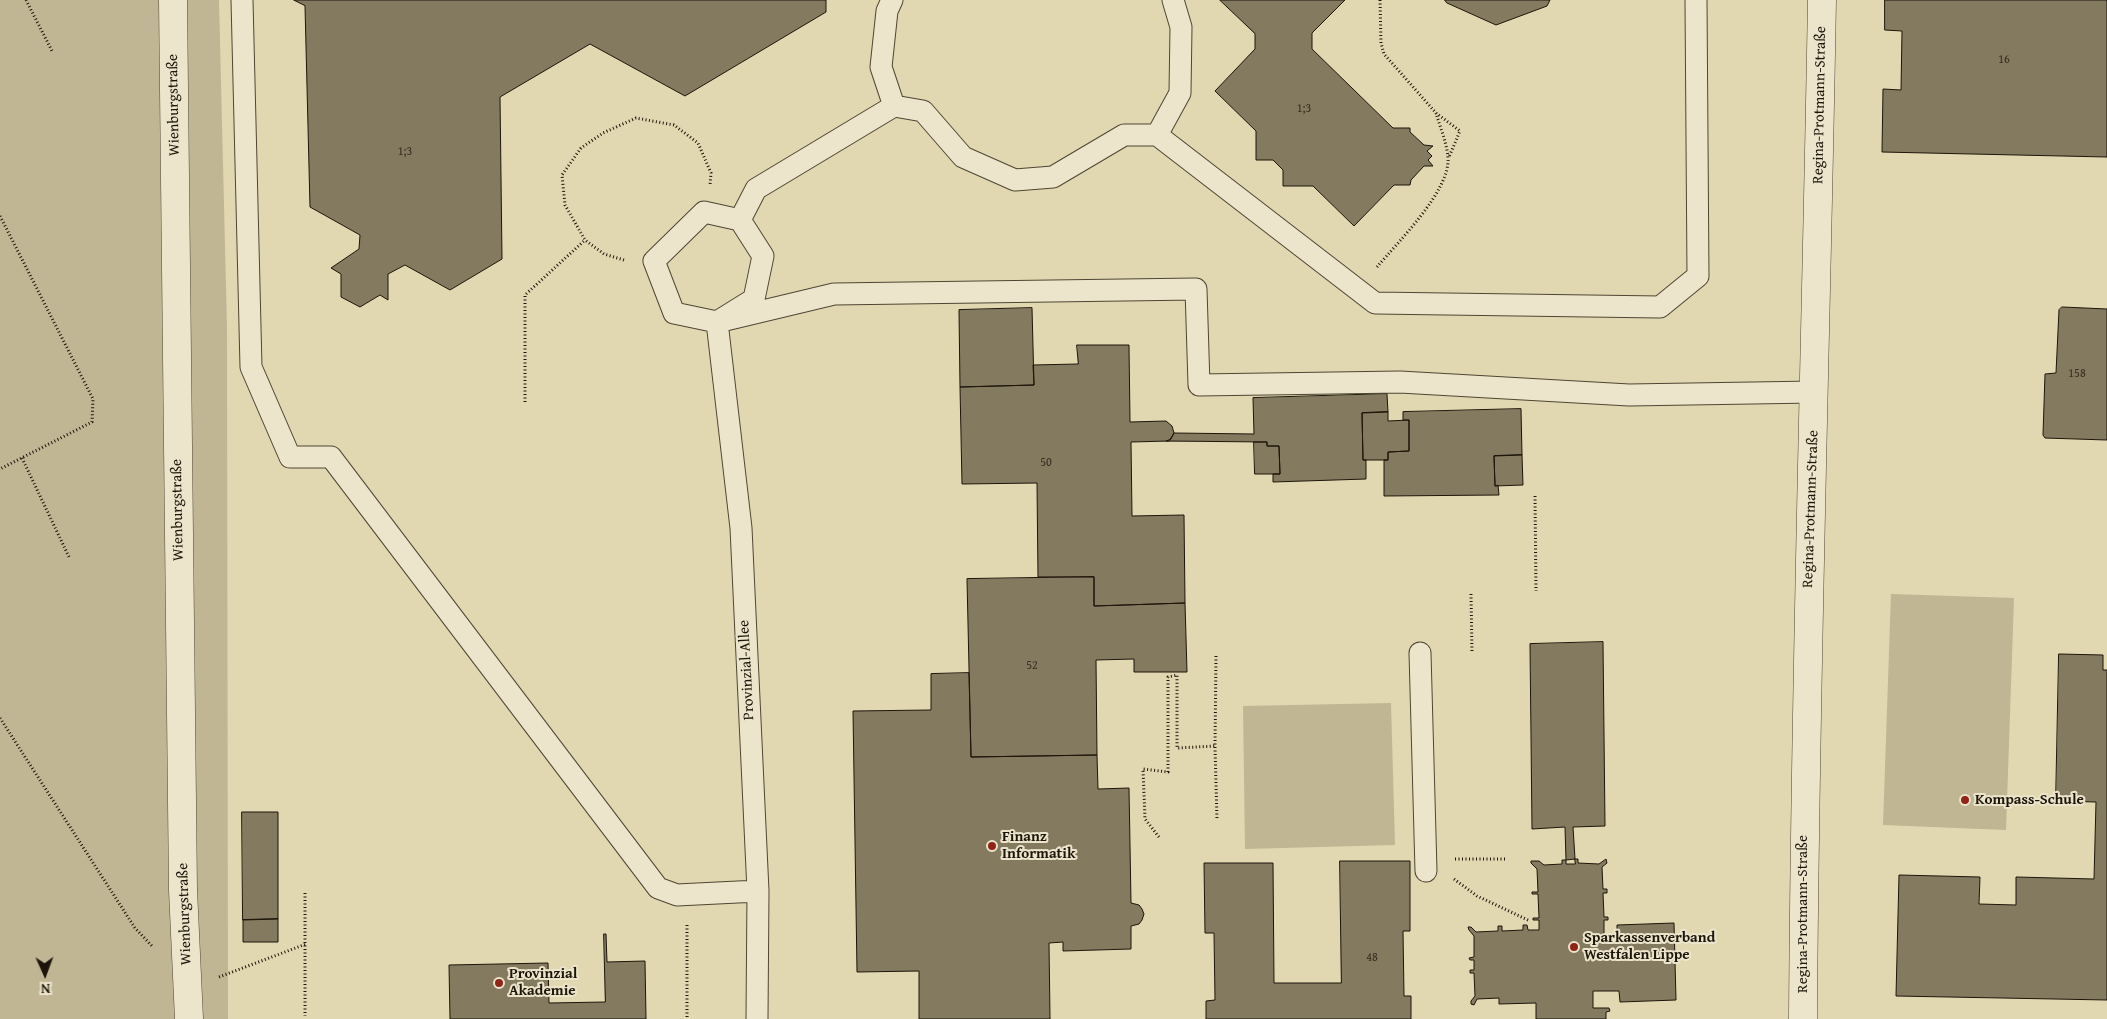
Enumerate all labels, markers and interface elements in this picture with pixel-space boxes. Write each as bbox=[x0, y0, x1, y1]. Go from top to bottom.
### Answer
street label: Regina-Protmann-Straße bbox=[1810, 26, 1830, 184]
house number: 16 bbox=[1998, 53, 2010, 67]
street label: Wienburgstraße bbox=[164, 54, 184, 156]
house number: 1;3 bbox=[1297, 102, 1311, 116]
house number: 1;3 bbox=[398, 145, 412, 159]
house number: 158 bbox=[2068, 367, 2086, 381]
street label: Regina-Protmann-Straße bbox=[1799, 430, 1823, 588]
house number: 50 bbox=[1040, 456, 1052, 470]
street label: Wienburgstraße bbox=[168, 459, 188, 561]
street label: Provinzial-Allee bbox=[735, 619, 759, 721]
house number: 52 bbox=[1026, 659, 1038, 673]
place label: Kompass-Schule bbox=[1975, 791, 2084, 809]
marker: Kompass-Schule bbox=[1959, 794, 1971, 806]
place label: Finanz Informatik bbox=[1002, 828, 1075, 863]
street label: Regina-Protmann-Straße bbox=[1794, 835, 1812, 993]
marker: Finanz Informatik bbox=[986, 840, 998, 852]
street label: Wienburgstraße bbox=[174, 863, 196, 965]
place label: Sparkassenverband Westfalen Lippe bbox=[1584, 929, 1715, 964]
marker: Sparkassenverband Westfalen Lippe bbox=[1568, 941, 1580, 953]
north arrow bbox=[20, 949, 70, 999]
house number: 48 bbox=[1366, 951, 1378, 965]
place label: Provinzial Akademie bbox=[509, 965, 577, 1000]
marker: Provinzial Akademie bbox=[493, 977, 505, 989]
text: N bbox=[41, 979, 51, 999]

